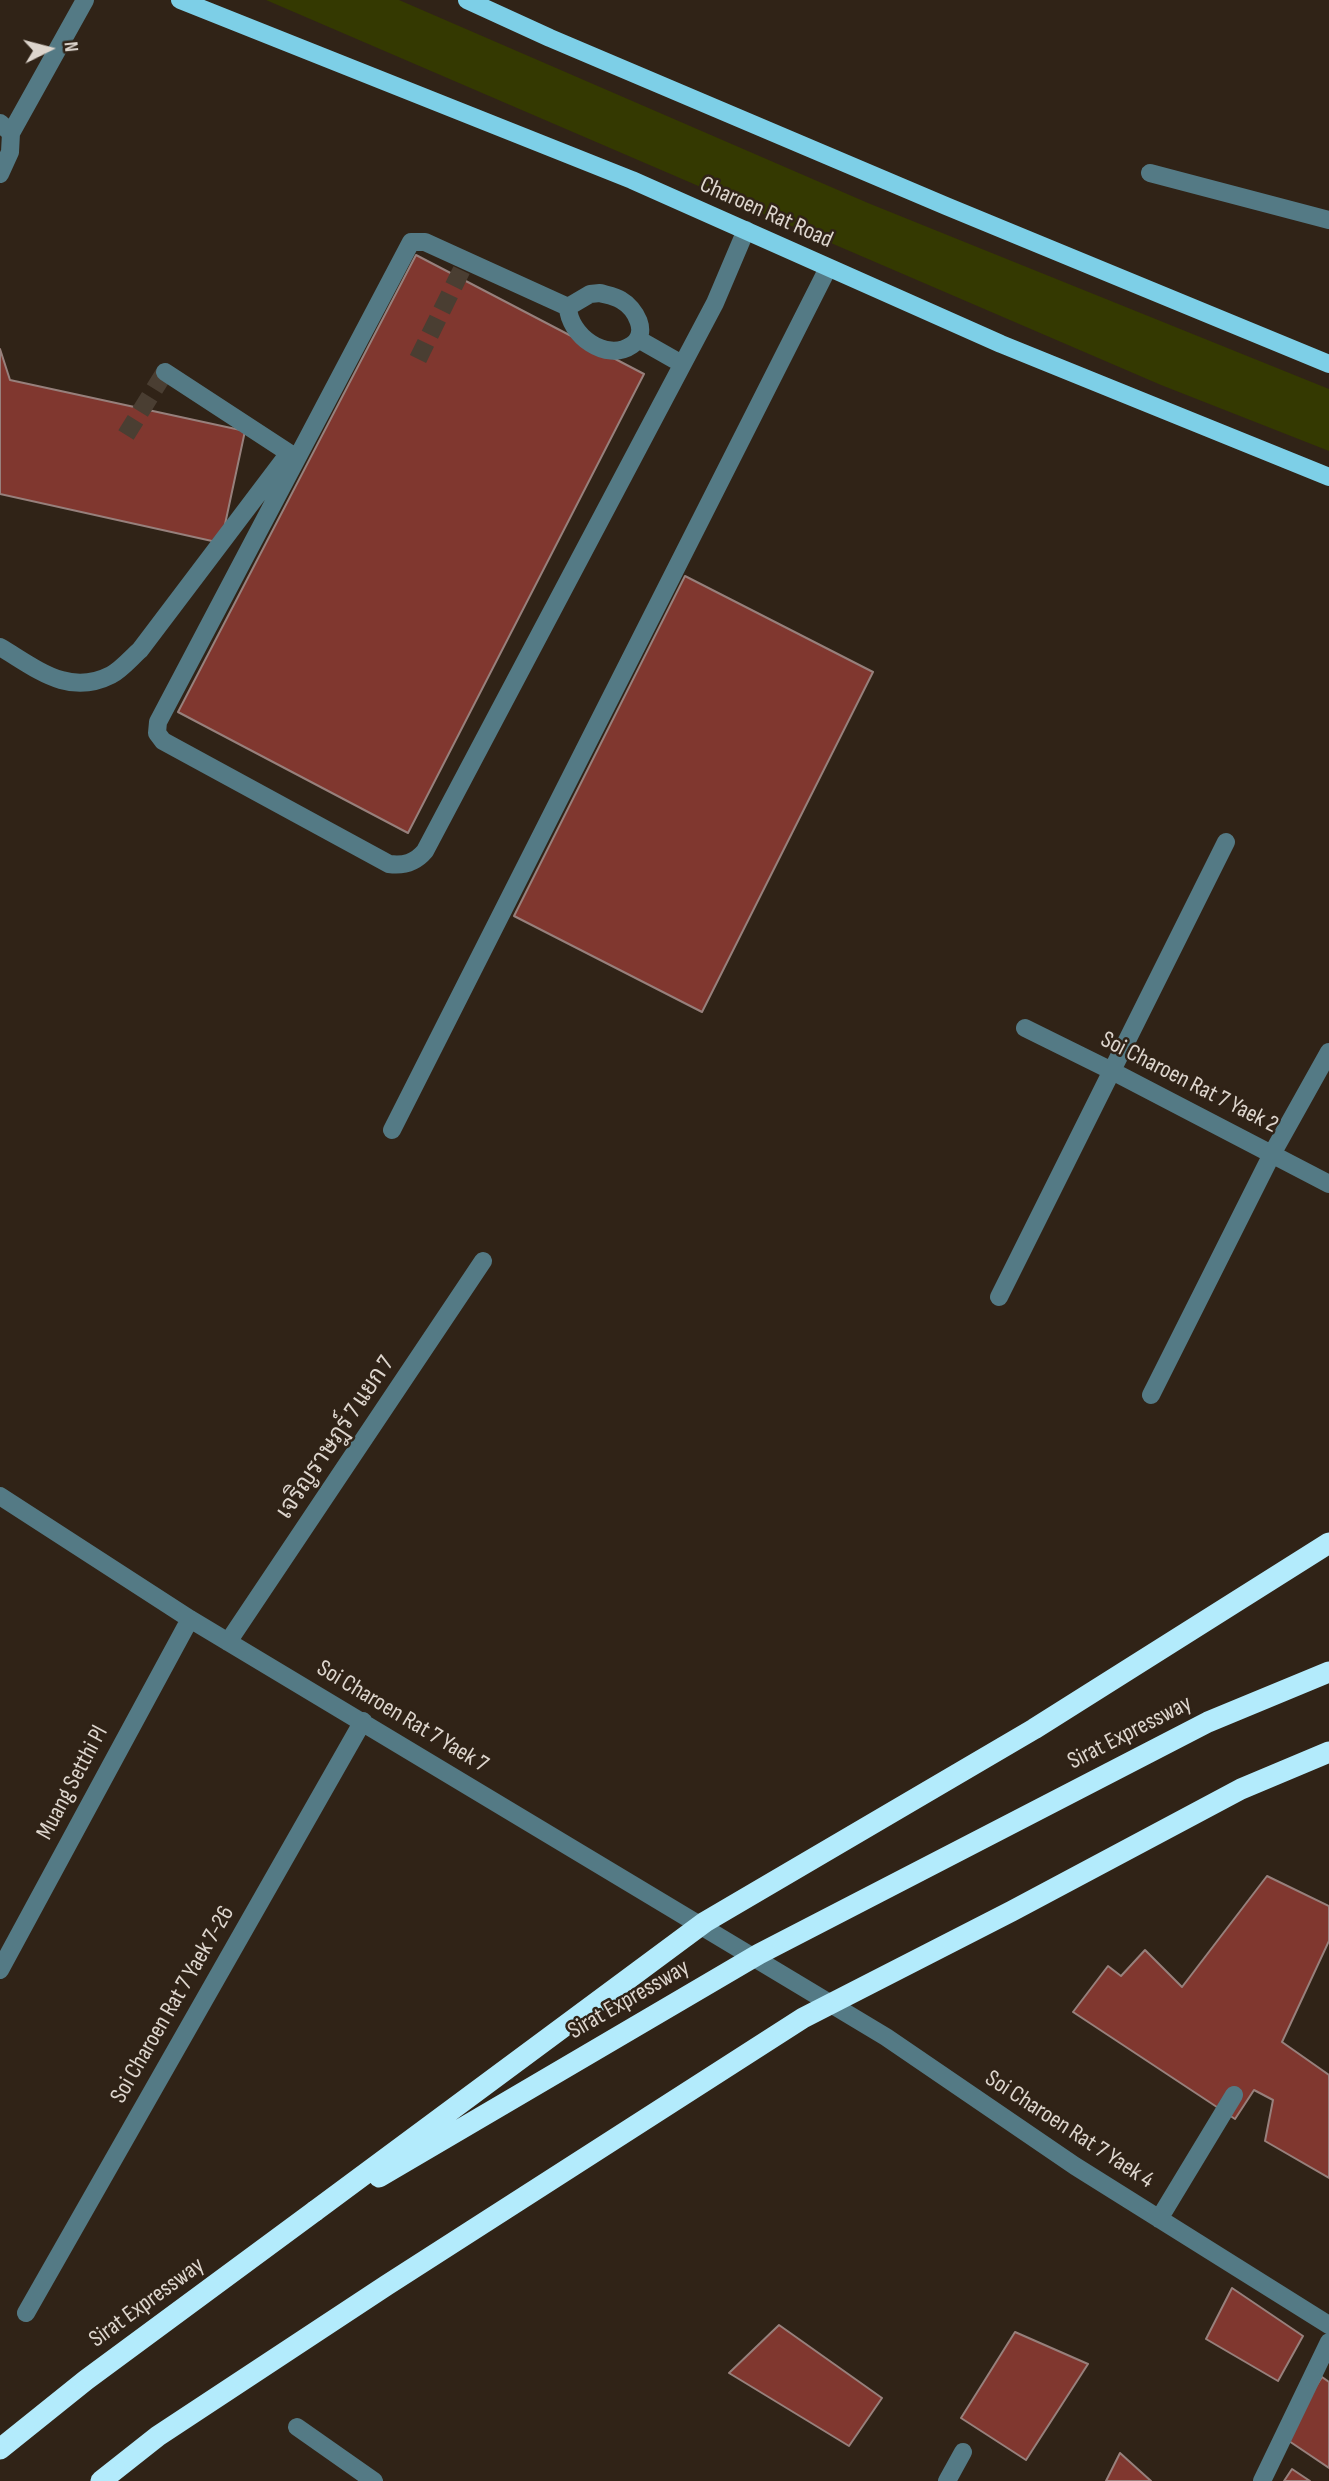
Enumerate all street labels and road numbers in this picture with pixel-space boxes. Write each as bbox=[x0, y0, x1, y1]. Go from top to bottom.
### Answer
street label: Charoen Rat Road bbox=[695, 171, 837, 255]
street label: Soi Charoen Rat 7 Yaek 2 bbox=[1096, 1026, 1282, 1140]
street label: เจริญราษฎร์ 7 แยก 7 bbox=[271, 1351, 401, 1525]
street label: Soi Charoen Rat 7 Yaek 7 bbox=[311, 1654, 493, 1780]
street label: Sirat Expressway bbox=[1063, 1690, 1197, 1776]
street label: Muang Setthi Pl bbox=[31, 1721, 115, 1845]
street label: Soi Charoen Rat 7 Yaek 7-26 bbox=[105, 1901, 241, 2109]
street label: Sirat Expressway bbox=[563, 1954, 695, 2046]
street label: Soi Charoen Rat 7 Yaek 4 bbox=[979, 2065, 1159, 2195]
street label: Sirat Expressway bbox=[84, 2252, 210, 2354]

